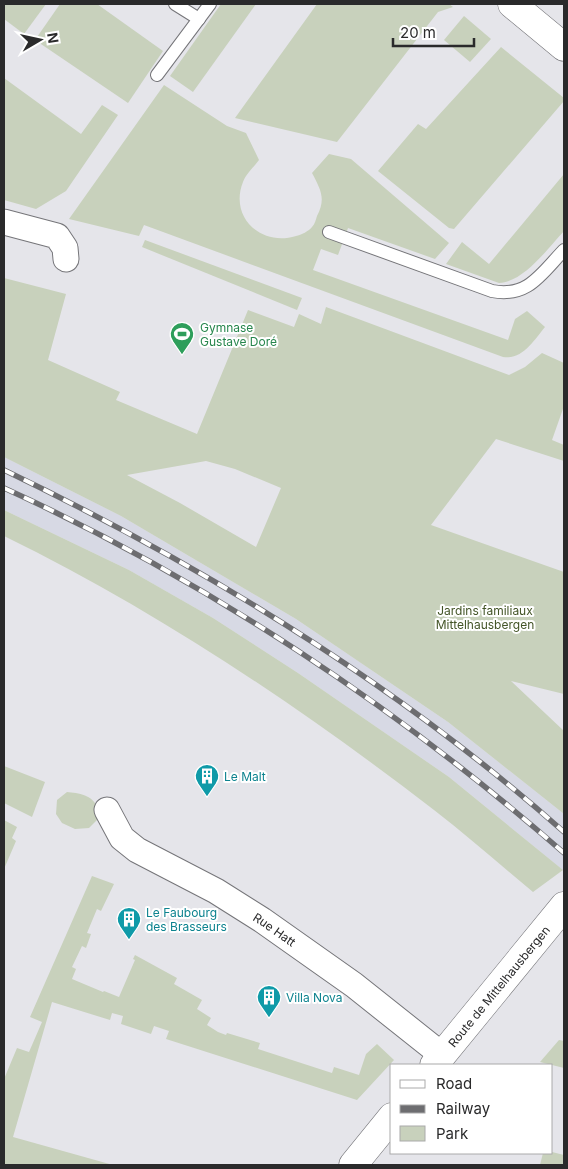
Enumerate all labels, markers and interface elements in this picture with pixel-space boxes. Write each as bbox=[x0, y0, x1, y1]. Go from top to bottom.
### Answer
north arrow bbox=[15, 15, 65, 65]
scale bar bbox=[393, 15, 474, 47]
text: 20 m bbox=[400, 23, 436, 42]
text: N bbox=[44, 31, 63, 44]
place label: Gymnase Gustave Doré bbox=[200, 320, 277, 349]
sports icon: Gymnase Gustave Doré bbox=[169, 321, 195, 355]
park label: Jardins familiaux Mittelhausbergen bbox=[436, 603, 534, 632]
building icon: Le Malt bbox=[194, 763, 220, 797]
place label: Le Malt bbox=[224, 769, 266, 784]
place label: Le Faubourg des Brasseurs bbox=[146, 905, 227, 934]
building icon: Le Faubourg des Brasseurs bbox=[116, 906, 142, 940]
street label: Rue Hatt bbox=[251, 909, 299, 949]
street label: Route de Mittelhausbergen bbox=[445, 922, 553, 1050]
building icon: Villa Nova bbox=[256, 984, 282, 1018]
place label: Villa Nova bbox=[286, 990, 343, 1005]
legend bbox=[390, 1064, 553, 1154]
text: Road bbox=[436, 1074, 472, 1093]
text: Railway bbox=[436, 1099, 491, 1118]
text: Park bbox=[436, 1124, 469, 1143]

